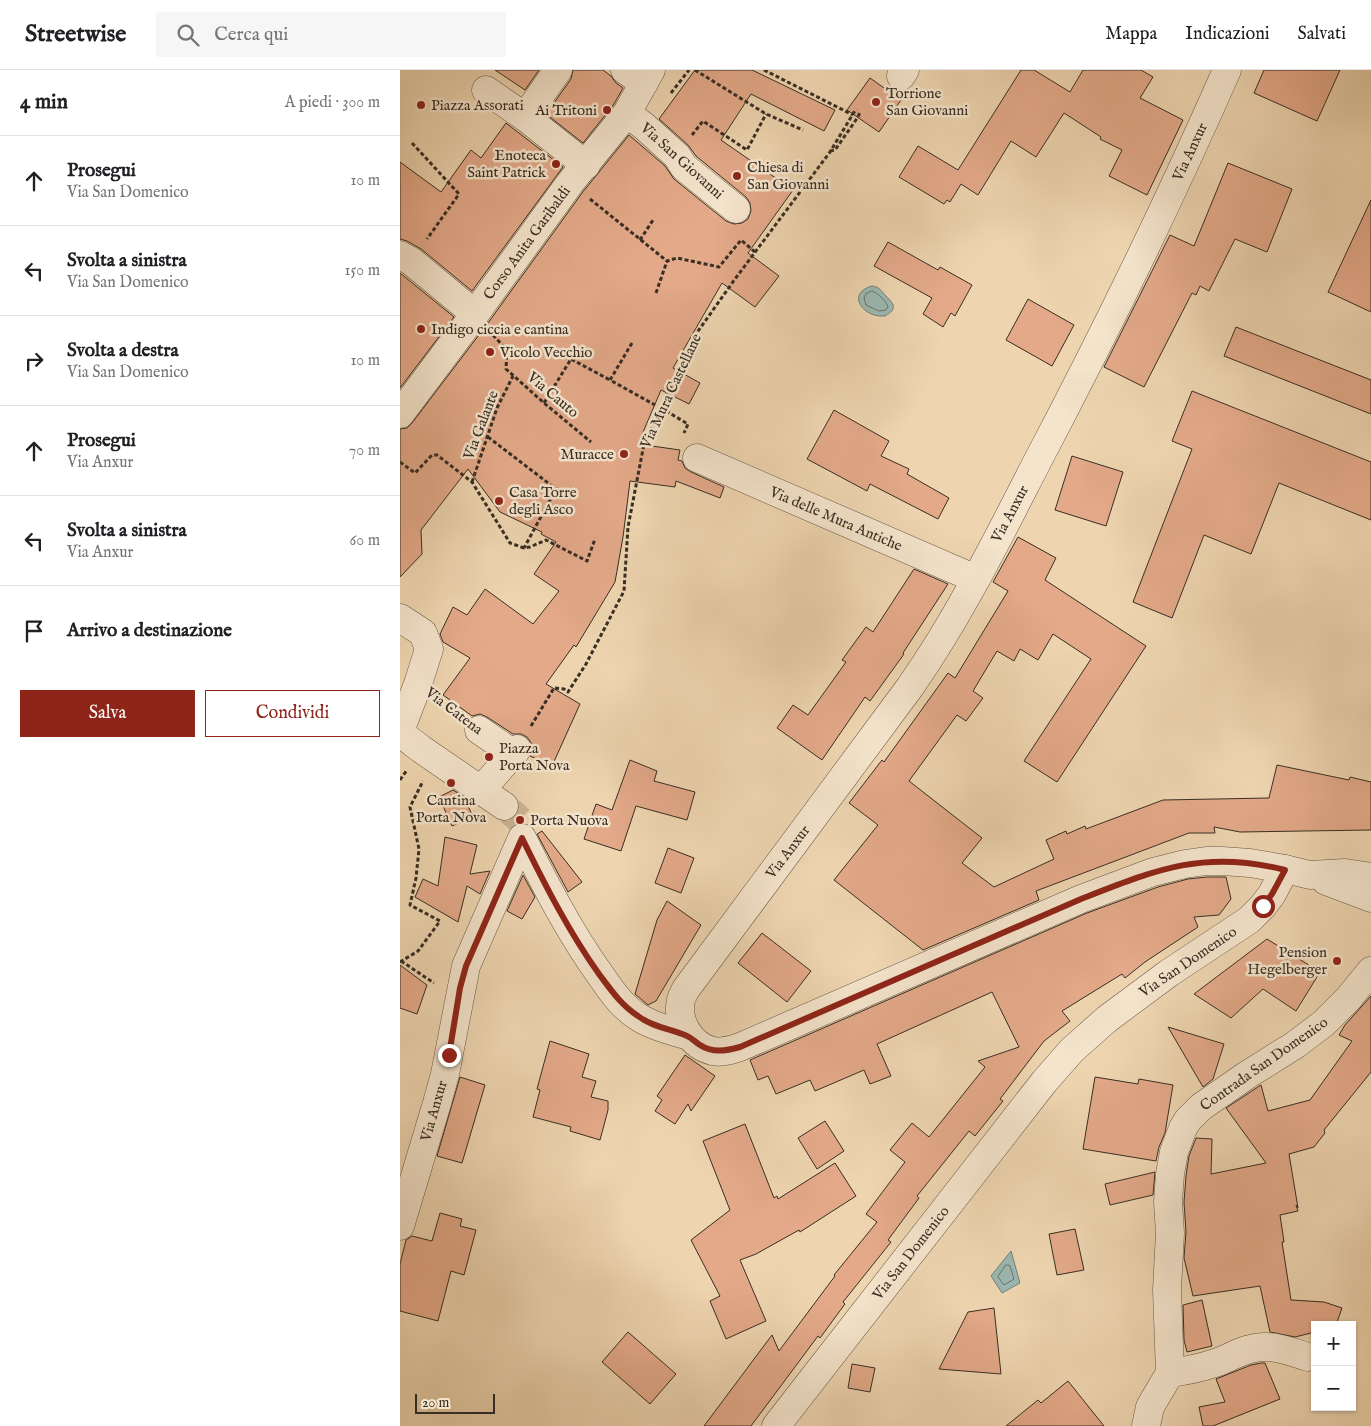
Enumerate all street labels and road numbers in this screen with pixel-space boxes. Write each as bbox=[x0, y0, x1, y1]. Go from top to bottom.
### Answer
street label: Via San Giovanni bbox=[636, 118, 728, 203]
street label: Via Anxur bbox=[1168, 119, 1212, 185]
street label: Corso Anita Garibaldi bbox=[479, 182, 575, 304]
street label: Via Mura Castellane bbox=[636, 330, 706, 452]
street label: Via Cauto bbox=[522, 367, 583, 422]
street label: Via Galante bbox=[459, 388, 503, 463]
street label: Via delle Mura Antiche bbox=[766, 482, 905, 556]
street label: Via Anxur bbox=[987, 482, 1033, 547]
street label: Via Catena bbox=[421, 683, 487, 739]
street label: Via Anxur bbox=[761, 821, 815, 883]
street label: Via San Domenico bbox=[1135, 922, 1241, 1002]
street label: Contrada San Domenico bbox=[1196, 1013, 1332, 1115]
street label: Via Anxur bbox=[416, 1078, 452, 1145]
street label: Via San Domenico bbox=[868, 1202, 954, 1305]

